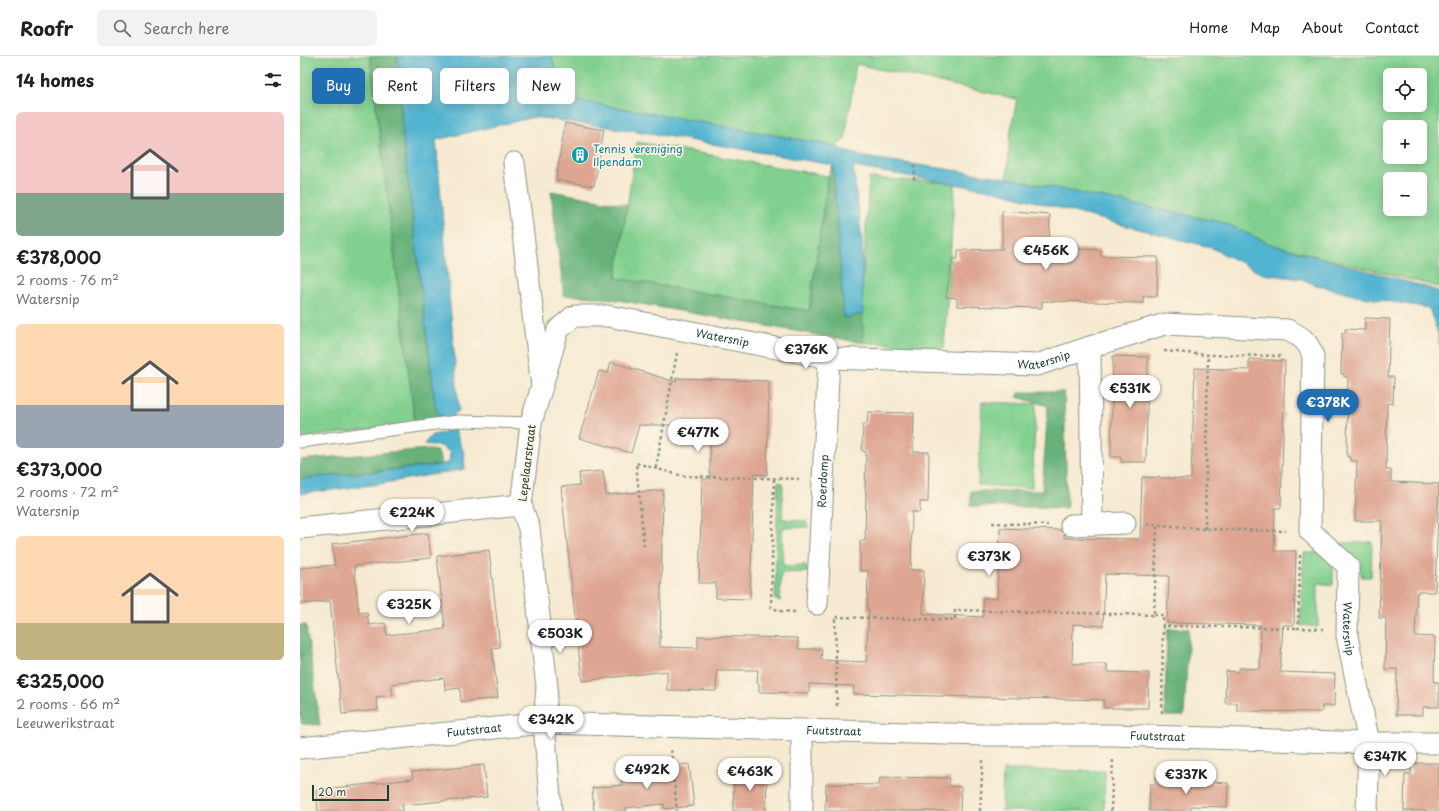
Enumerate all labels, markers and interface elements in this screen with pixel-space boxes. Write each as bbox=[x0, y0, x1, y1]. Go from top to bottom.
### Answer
search box bbox=[97, 10, 377, 46]
text: Roofr bbox=[20, 14, 73, 42]
text: Search here bbox=[143, 16, 229, 39]
icon: search bbox=[111, 17, 133, 39]
text: Home bbox=[1189, 17, 1228, 38]
text: Map bbox=[1250, 17, 1280, 38]
text: About bbox=[1302, 17, 1343, 38]
text: Contact bbox=[1365, 17, 1419, 38]
text: 14 homes bbox=[16, 67, 94, 93]
chip: Buy bbox=[312, 68, 365, 104]
chip: Rent bbox=[373, 68, 432, 104]
chip: Filters bbox=[440, 68, 509, 104]
chip: New bbox=[517, 68, 575, 104]
map controls bbox=[1383, 68, 1427, 216]
button: locate bbox=[1383, 68, 1427, 112]
icon: filters bbox=[262, 69, 284, 91]
button: + bbox=[1383, 120, 1427, 164]
icon: home bbox=[114, 138, 186, 210]
place label: Tennis vereniging Ilpendam bbox=[593, 140, 683, 170]
building icon: Tennis vereniging Ilpendam bbox=[570, 145, 590, 165]
button: − bbox=[1383, 172, 1427, 216]
pin: €456K bbox=[1018, 237, 1074, 271]
text: €456K bbox=[1023, 240, 1069, 259]
text: €378,000 bbox=[16, 244, 101, 270]
text: 2 rooms · 76 m² bbox=[16, 270, 119, 289]
text: Watersnip bbox=[16, 289, 80, 308]
street label: Watersnip bbox=[694, 324, 751, 351]
pin: €376K bbox=[778, 336, 834, 370]
text: €376K bbox=[784, 339, 828, 358]
street label: Watersnip bbox=[1017, 345, 1072, 373]
icon: home bbox=[114, 350, 186, 422]
pin: €531K bbox=[1102, 375, 1158, 409]
text: €531K bbox=[1109, 378, 1151, 397]
pin: €378K bbox=[1300, 389, 1356, 423]
text: €378K bbox=[1306, 392, 1350, 411]
pin: €477K bbox=[670, 419, 726, 453]
text: €477K bbox=[677, 422, 719, 441]
street label: Lepelaarstraat bbox=[513, 423, 540, 502]
street label: Roerdomp bbox=[813, 454, 832, 508]
text: €373,000 bbox=[16, 456, 102, 482]
text: 2 rooms · 72 m² bbox=[16, 482, 119, 501]
pin: €224K bbox=[384, 499, 440, 533]
text: Watersnip bbox=[16, 501, 80, 520]
text: €224K bbox=[389, 502, 435, 521]
pin: €373K bbox=[961, 543, 1017, 577]
text: €373K bbox=[967, 546, 1011, 565]
icon: home bbox=[114, 562, 186, 634]
pin: €325K bbox=[381, 591, 437, 625]
text: €325K bbox=[386, 594, 432, 613]
street label: Watersnip bbox=[1339, 602, 1360, 657]
pin: €503K bbox=[532, 620, 588, 654]
text: €503K bbox=[537, 623, 583, 642]
text: €325,000 bbox=[16, 668, 104, 694]
text: 2 rooms · 66 m² bbox=[16, 694, 120, 713]
pin: €342K bbox=[523, 706, 579, 740]
text: €342K bbox=[528, 709, 574, 728]
text: Leeuwerikstraat bbox=[16, 713, 115, 732]
street label: Fuutstraat bbox=[446, 718, 503, 741]
street label: Fuutstraat bbox=[806, 721, 862, 740]
street label: Fuutstraat bbox=[1130, 727, 1186, 745]
pin: €347K bbox=[1357, 743, 1413, 777]
text: €347K bbox=[1363, 746, 1407, 765]
pin: €492K bbox=[619, 756, 675, 790]
pin: €463K bbox=[722, 758, 778, 792]
text: €492K bbox=[624, 759, 670, 778]
text: €463K bbox=[727, 761, 773, 780]
pin: €337K bbox=[1158, 761, 1214, 795]
text: €337K bbox=[1164, 764, 1208, 783]
scale bar bbox=[312, 783, 389, 802]
text: 20 m bbox=[318, 783, 346, 800]

